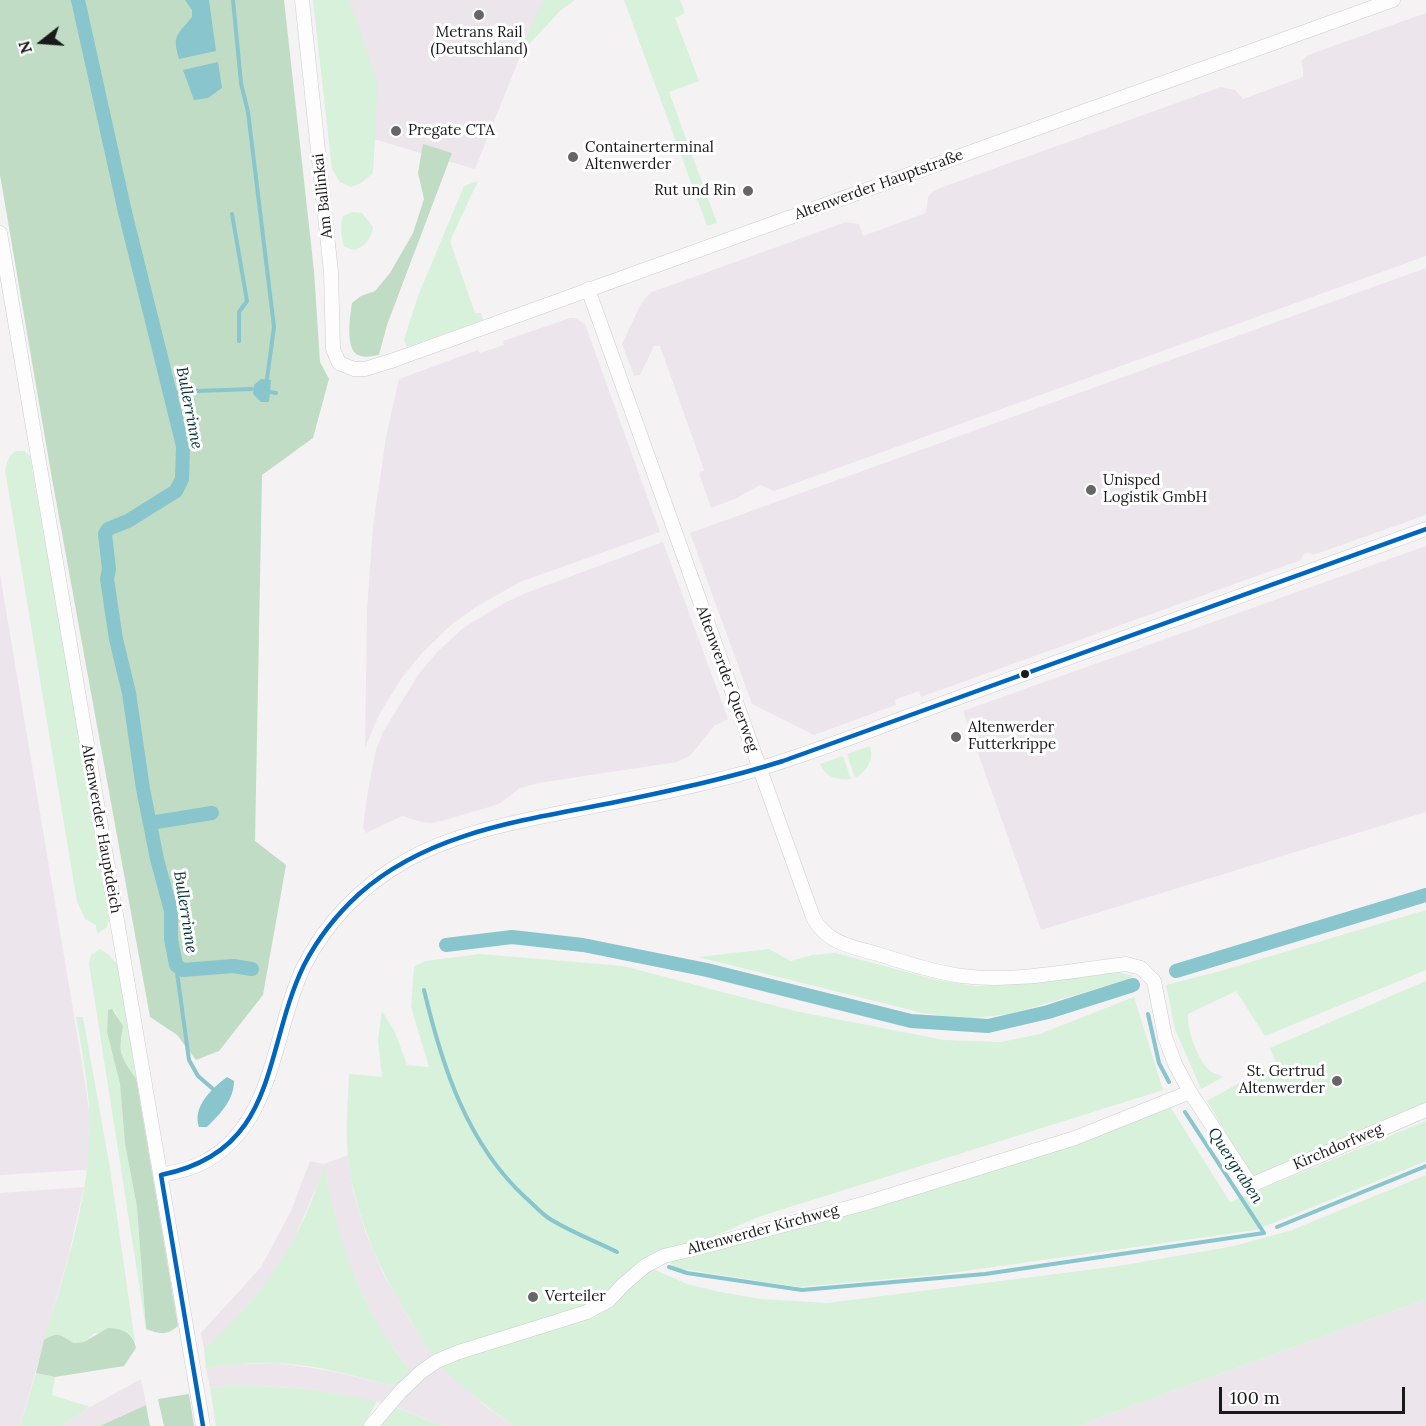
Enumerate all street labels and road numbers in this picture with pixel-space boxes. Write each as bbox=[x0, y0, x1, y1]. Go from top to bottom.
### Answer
street label: Altenwerder Hauptstraße bbox=[792, 146, 966, 224]
street label: Am Ballinkai bbox=[310, 153, 336, 239]
street label: Altenwerder Querweg bbox=[692, 604, 762, 754]
street label: Altenwerder Hauptdeich bbox=[77, 743, 125, 915]
street label: Kirchdorfweg bbox=[1290, 1120, 1386, 1174]
street label: Altenwerder Kirchweg bbox=[685, 1201, 841, 1259]

